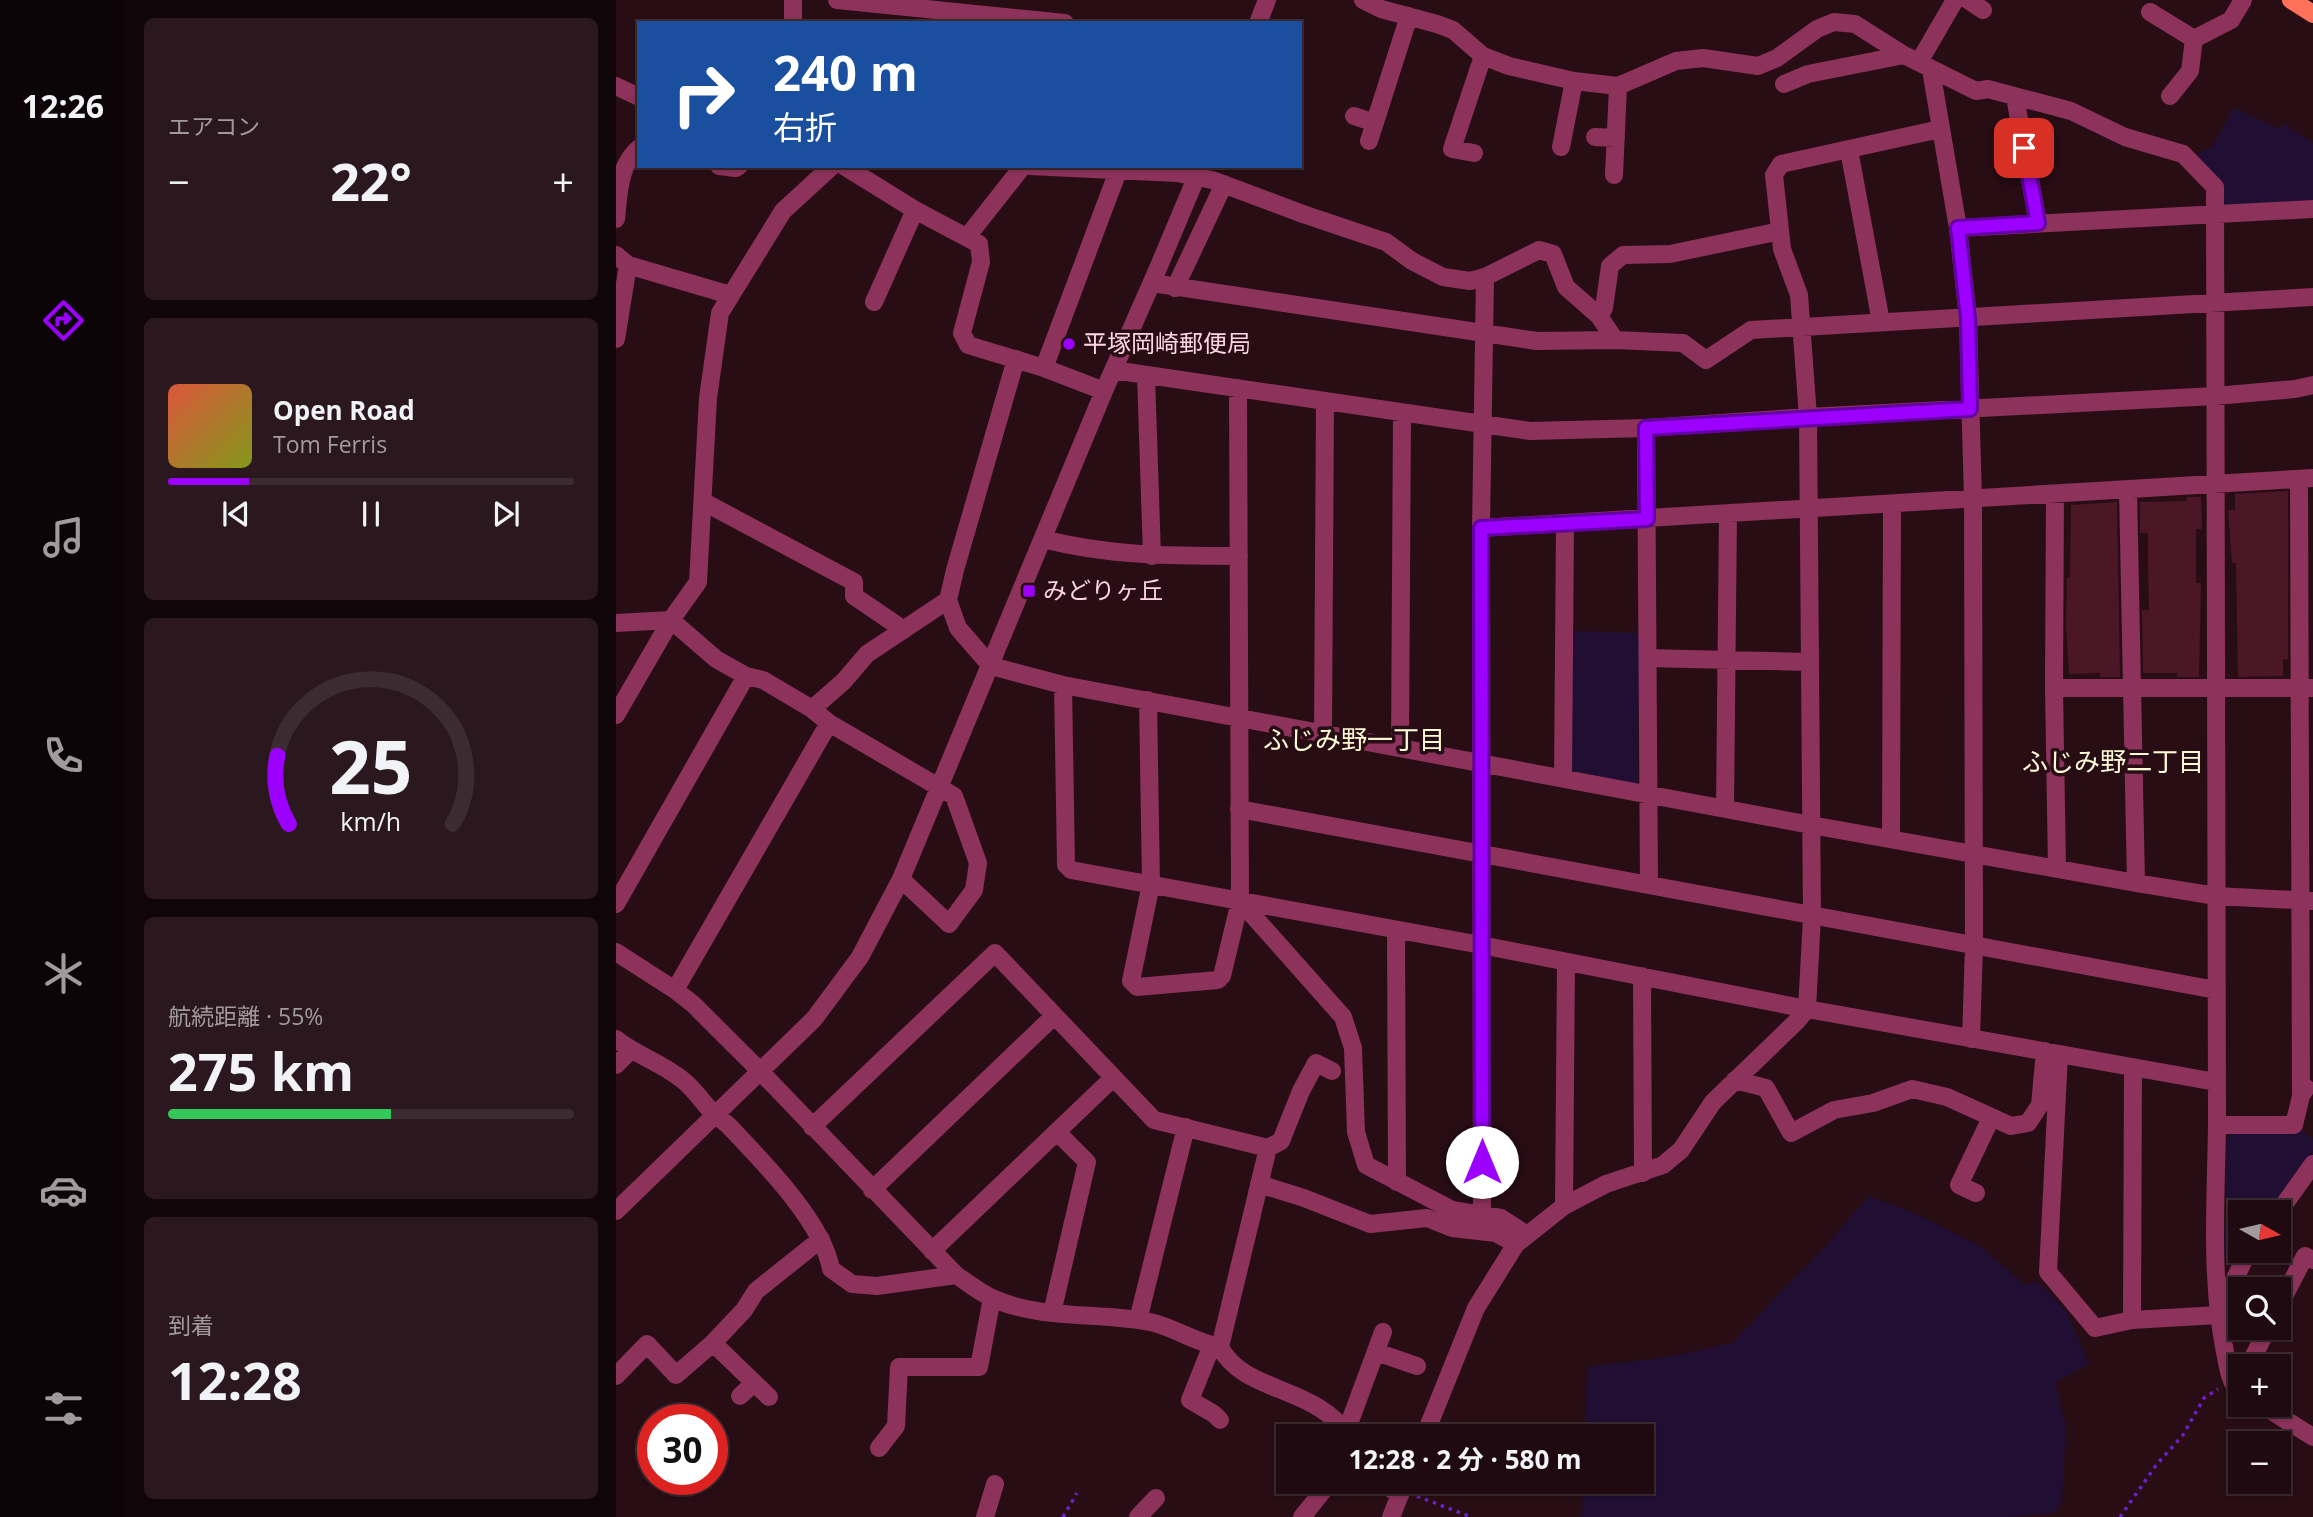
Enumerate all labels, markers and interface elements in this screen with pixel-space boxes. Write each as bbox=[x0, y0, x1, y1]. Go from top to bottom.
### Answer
text: 240 m bbox=[773, 39, 918, 105]
icon: right bbox=[658, 49, 749, 140]
text: 12:26 bbox=[22, 84, 104, 127]
text: 右折 bbox=[773, 105, 837, 148]
text: エアコン bbox=[168, 110, 260, 142]
pin bbox=[1994, 118, 2054, 178]
icon: arrive bbox=[2005, 129, 2043, 167]
text: 22° bbox=[330, 145, 412, 216]
text: − bbox=[168, 155, 190, 207]
text: + bbox=[552, 155, 574, 207]
icon: directions bbox=[39, 296, 88, 345]
place label: 平塚岡崎郵便局 bbox=[1083, 326, 1251, 359]
marker: 平塚岡崎郵便局 bbox=[1061, 336, 1077, 352]
text: Open Road bbox=[273, 392, 415, 428]
text: Tom Ferris bbox=[273, 428, 387, 460]
icon: previous bbox=[217, 495, 255, 533]
icon: pause bbox=[352, 495, 390, 533]
icon: next bbox=[487, 495, 525, 533]
icon: music bbox=[39, 513, 88, 562]
place label: みどりヶ丘 bbox=[1043, 573, 1163, 606]
marker: みどりヶ丘 bbox=[1021, 583, 1037, 599]
text: 25 bbox=[329, 717, 413, 816]
district label: ふじみ野一丁目 bbox=[1263, 721, 1445, 757]
icon: phone bbox=[39, 731, 88, 780]
district label: ふじみ野二丁目 bbox=[2022, 743, 2204, 779]
text: km/h bbox=[341, 804, 401, 838]
icon: climate bbox=[39, 949, 88, 998]
text: 航続距離 · 55% bbox=[168, 1000, 323, 1032]
text: 275 km bbox=[168, 1035, 354, 1106]
position arrow bbox=[1445, 1125, 1519, 1199]
icon: car bbox=[39, 1166, 88, 1215]
north arrow bbox=[2228, 1200, 2291, 1264]
map controls bbox=[2228, 1200, 2291, 1494]
button: search bbox=[2228, 1277, 2291, 1340]
text: 到着 bbox=[168, 1309, 214, 1341]
text: 12:28 bbox=[168, 1344, 302, 1415]
button: + bbox=[2228, 1354, 2291, 1417]
icon: filters bbox=[39, 1384, 88, 1433]
speed limit sign: 30 bbox=[637, 1404, 728, 1495]
button: − bbox=[2228, 1431, 2291, 1494]
text: 12:28 · 2 分 · 580 m bbox=[1348, 1441, 1582, 1477]

